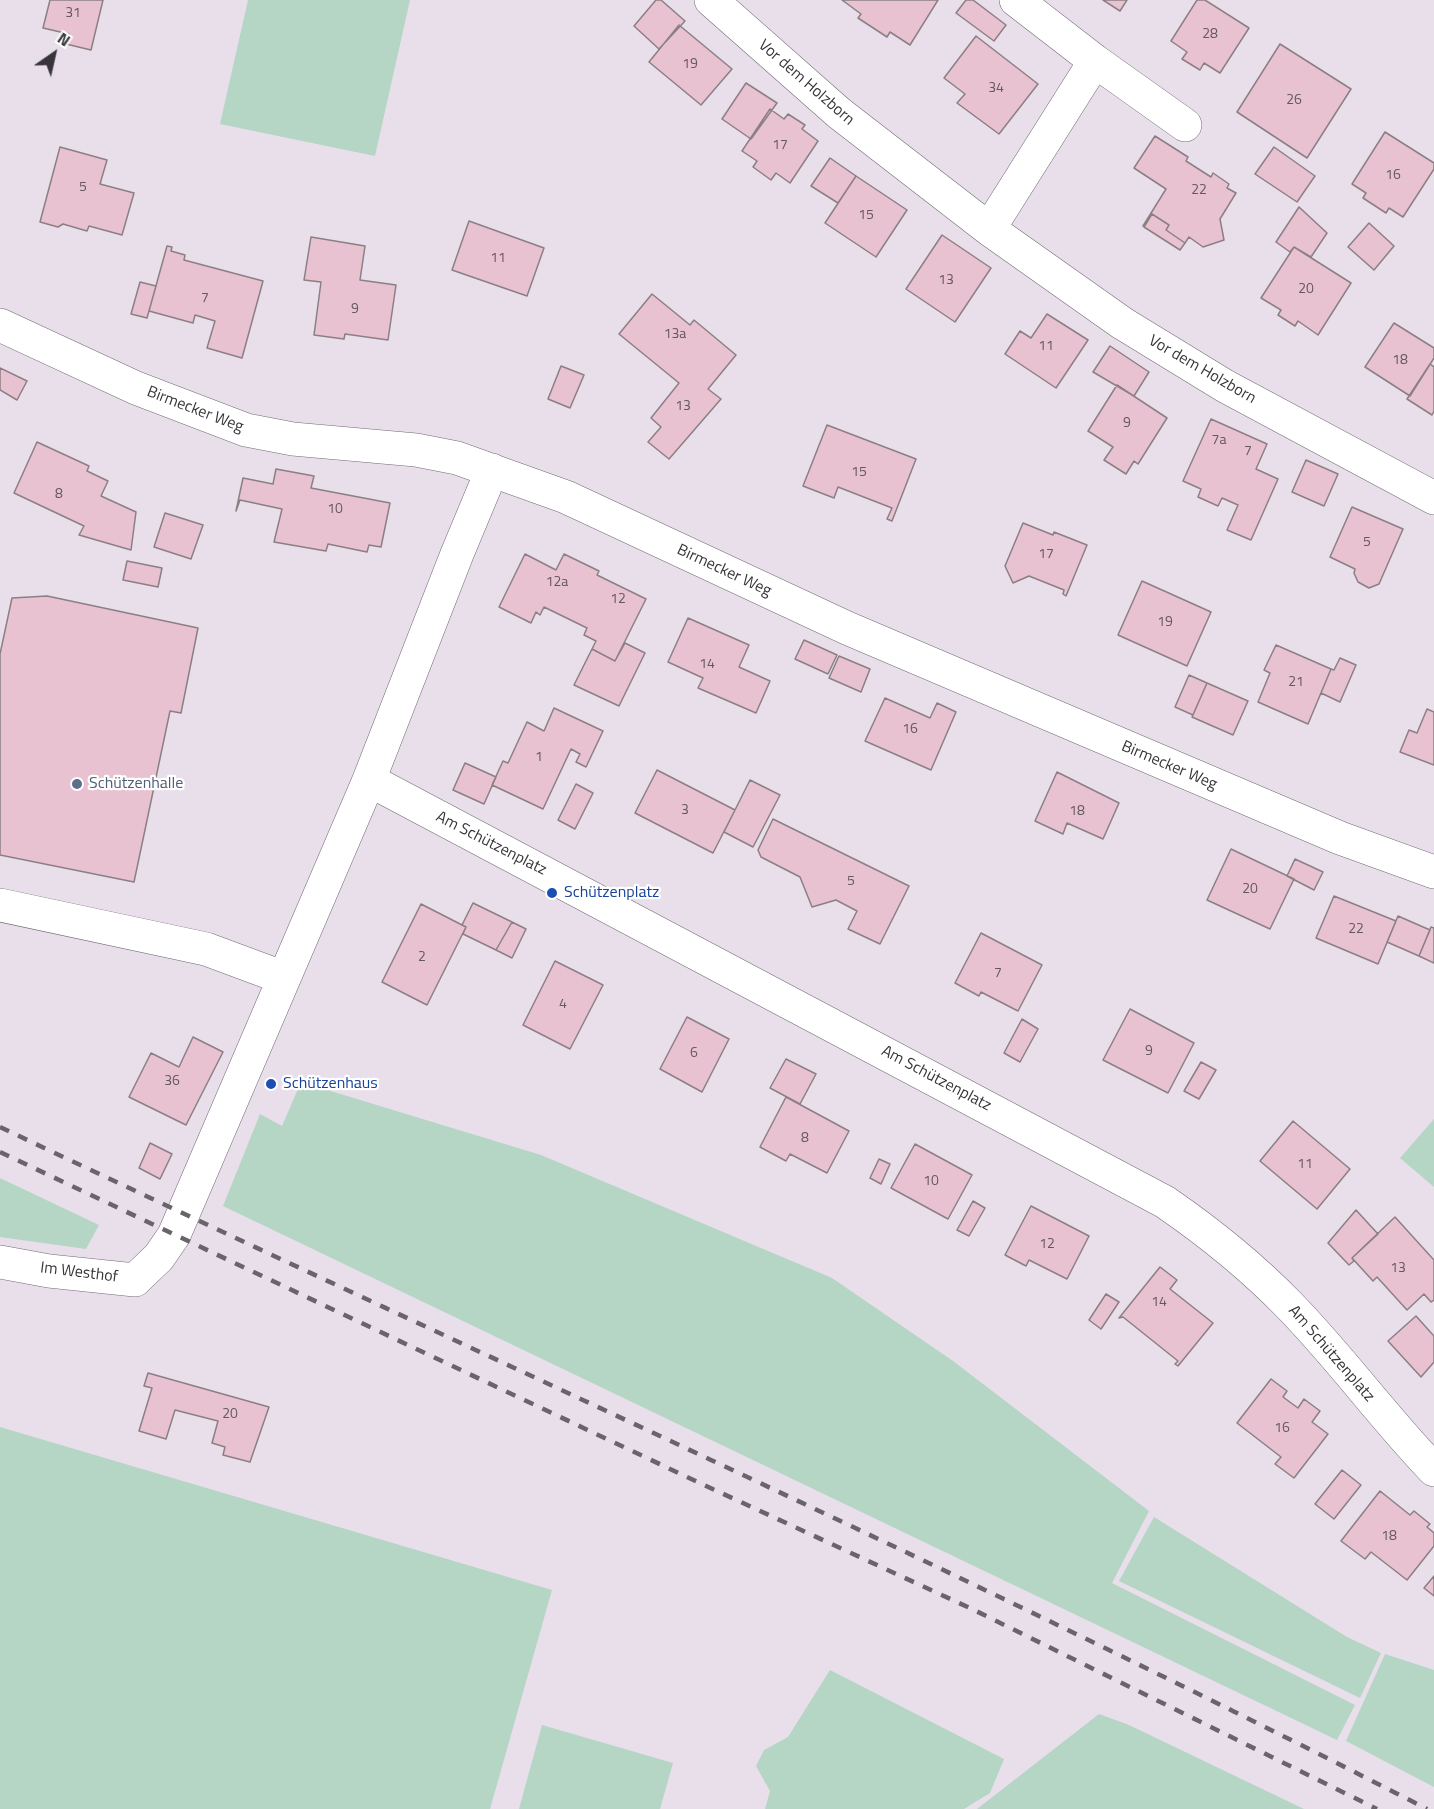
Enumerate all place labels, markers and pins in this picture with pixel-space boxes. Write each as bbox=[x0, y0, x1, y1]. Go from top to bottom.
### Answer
place label: Schützenhalle bbox=[89, 774, 183, 794]
marker: Schützenhalle bbox=[70, 777, 84, 791]
place label: Schützenplatz bbox=[564, 883, 659, 903]
marker: Schützenplatz bbox=[545, 886, 559, 900]
place label: Schützenhaus bbox=[283, 1074, 378, 1094]
marker: Schützenhaus bbox=[264, 1077, 278, 1091]

